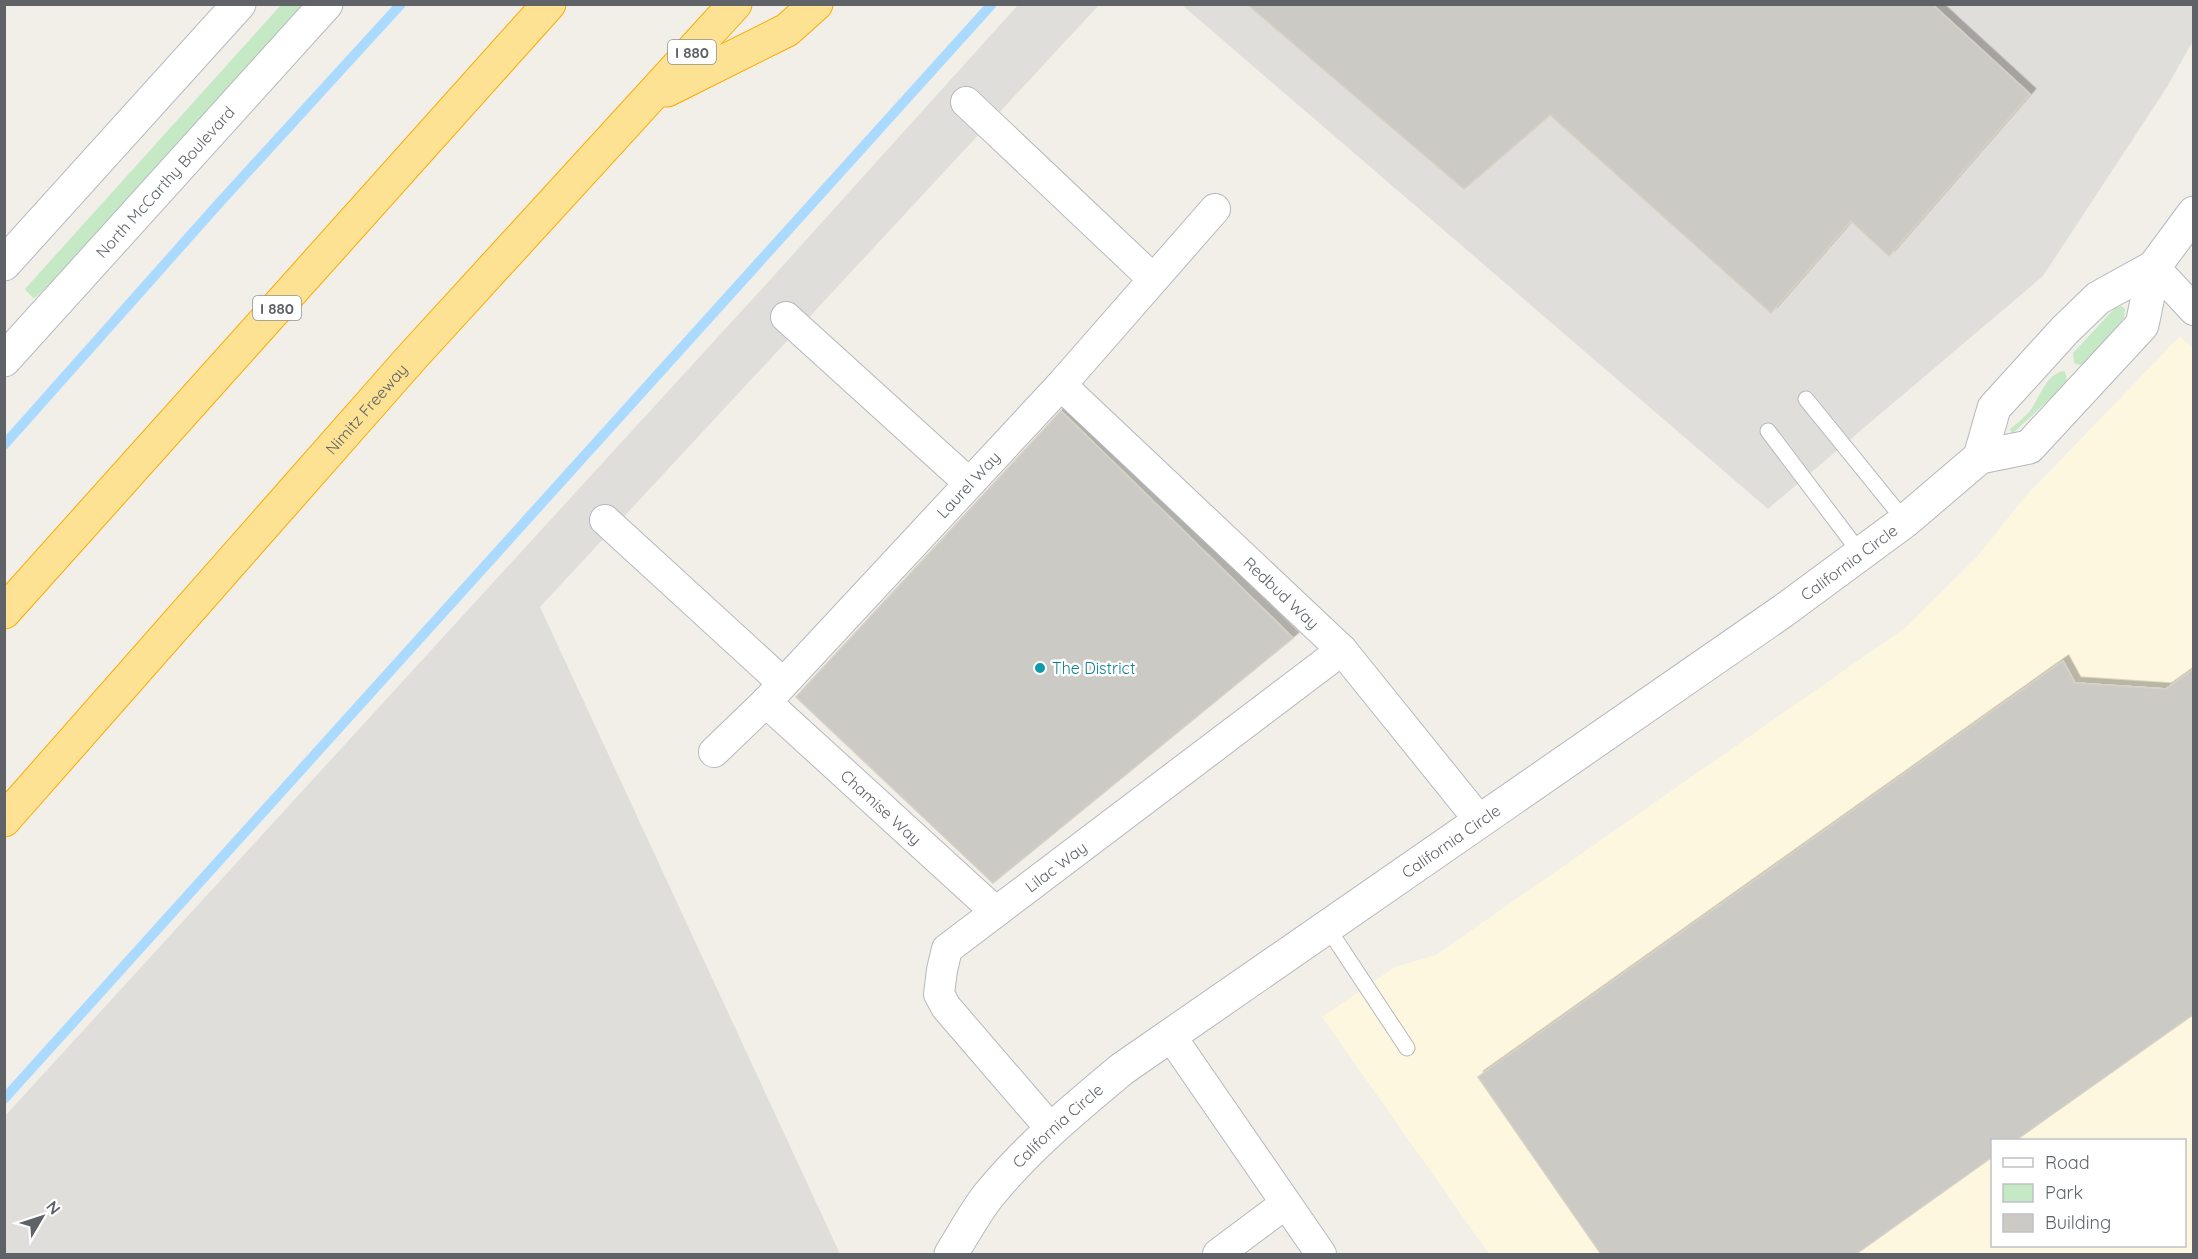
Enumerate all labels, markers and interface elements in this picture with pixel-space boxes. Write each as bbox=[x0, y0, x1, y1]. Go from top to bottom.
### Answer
road number: I 880 bbox=[668, 40, 716, 64]
street label: North McCarthy Boulevard bbox=[91, 102, 239, 262]
road number: I 880 bbox=[253, 296, 301, 320]
street label: Nimitz Freeway bbox=[321, 359, 412, 458]
street label: Laurel Way bbox=[932, 447, 1004, 522]
street label: California Circle bbox=[1797, 520, 1902, 605]
street label: Redbud Way bbox=[1240, 553, 1323, 633]
place label: The District bbox=[1052, 658, 1135, 678]
marker: The District bbox=[1033, 661, 1047, 675]
street label: Chamise Way bbox=[837, 765, 926, 849]
street label: California Circle bbox=[1398, 800, 1504, 882]
street label: Lilac Way bbox=[1021, 837, 1091, 896]
street label: California Circle bbox=[1008, 1079, 1107, 1172]
legend bbox=[1991, 1139, 2186, 1247]
text: Road bbox=[2045, 1151, 2090, 1174]
text: Park bbox=[2045, 1181, 2083, 1204]
north arrow bbox=[12, 1187, 72, 1247]
text: N bbox=[42, 1197, 65, 1218]
text: Building bbox=[2045, 1211, 2111, 1234]

